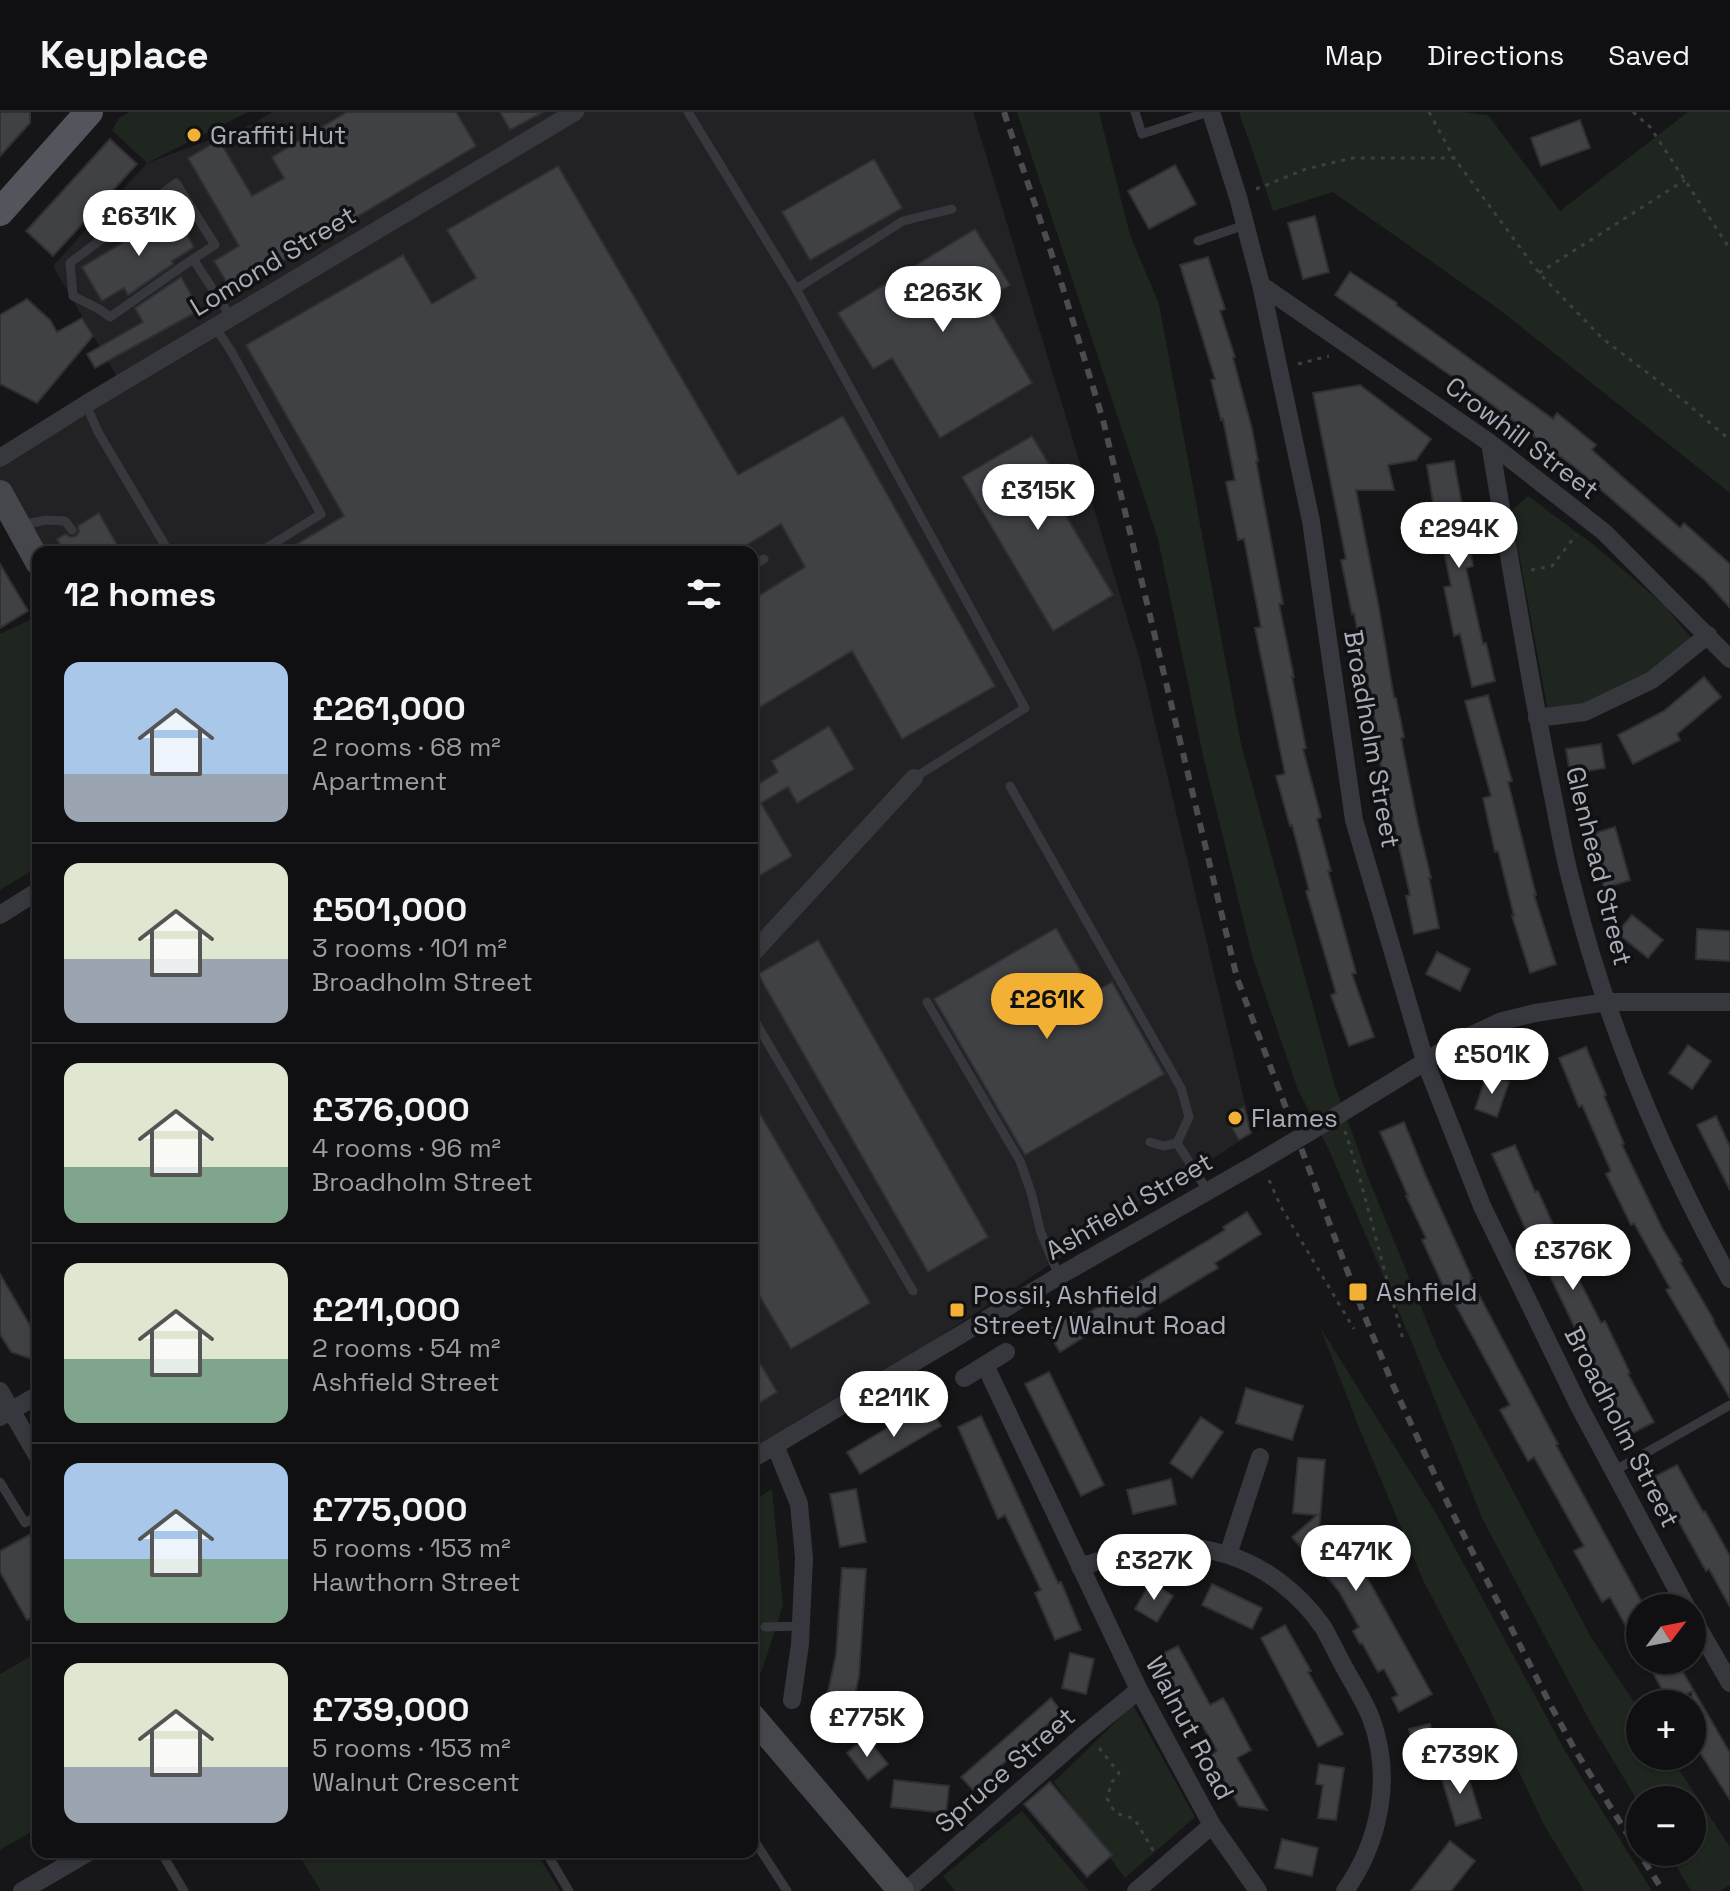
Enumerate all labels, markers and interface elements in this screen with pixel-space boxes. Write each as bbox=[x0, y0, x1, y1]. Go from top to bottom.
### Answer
text: Keyplace bbox=[40, 31, 209, 79]
text: Map bbox=[1325, 37, 1383, 73]
text: Directions bbox=[1427, 37, 1564, 73]
text: Saved bbox=[1608, 37, 1690, 73]
place label: Graffiti Hut bbox=[210, 118, 346, 152]
marker: Graffiti Hut bbox=[185, 126, 203, 144]
pin: £631K bbox=[83, 190, 195, 258]
street label: Lomond Street bbox=[184, 198, 362, 324]
text: £631K bbox=[101, 199, 177, 233]
pin: £263K bbox=[887, 266, 999, 334]
text: £263K bbox=[903, 275, 983, 309]
street label: Crowhill Street bbox=[1438, 369, 1606, 507]
pin: £315K bbox=[982, 464, 1094, 532]
text: £315K bbox=[1000, 473, 1076, 507]
pin: £294K bbox=[1403, 502, 1515, 570]
text: £294K bbox=[1419, 511, 1499, 545]
icon: filters bbox=[682, 572, 726, 616]
text: 12 homes bbox=[64, 573, 216, 616]
street label: Broadholm Street bbox=[1336, 627, 1408, 851]
text: £261,000 bbox=[312, 687, 466, 730]
icon: home bbox=[128, 694, 224, 790]
text: 2 rooms · 68 m² bbox=[312, 730, 501, 764]
street label: Glenhead Street bbox=[1558, 763, 1640, 969]
text: Apartment bbox=[312, 764, 447, 798]
text: £501,000 bbox=[312, 888, 467, 931]
icon: home bbox=[128, 895, 224, 991]
text: 3 rooms · 101 m² bbox=[312, 931, 507, 965]
text: Broadholm Street bbox=[312, 965, 533, 999]
pin: £261K bbox=[991, 973, 1103, 1041]
text: £261K bbox=[1009, 982, 1085, 1016]
pin: £501K bbox=[1436, 1028, 1548, 1096]
text: £501K bbox=[1453, 1037, 1531, 1071]
text: £376,000 bbox=[312, 1088, 470, 1131]
icon: home bbox=[128, 1095, 224, 1191]
place label: Flames bbox=[1251, 1101, 1338, 1135]
marker: Flames bbox=[1226, 1109, 1244, 1127]
text: 4 rooms · 96 m² bbox=[312, 1131, 501, 1165]
street label: Ashfield Street bbox=[1039, 1144, 1219, 1268]
text: Broadholm Street bbox=[312, 1165, 533, 1199]
pin: £376K bbox=[1517, 1224, 1629, 1292]
text: £376K bbox=[1533, 1233, 1613, 1267]
place label: Ashfield bbox=[1376, 1275, 1477, 1309]
place label: Possil, Ashfield Street/ Walnut Road bbox=[973, 1278, 1226, 1342]
marker: Ashfield bbox=[1347, 1281, 1369, 1303]
text: £211,000 bbox=[312, 1288, 460, 1331]
icon: home bbox=[128, 1295, 224, 1391]
marker: Possil, Ashfield Street/ Walnut Road bbox=[948, 1301, 966, 1319]
street label: Broadholm Street bbox=[1557, 1321, 1687, 1533]
text: 2 rooms · 54 m² bbox=[312, 1331, 501, 1365]
text: Ashfield Street bbox=[312, 1365, 500, 1399]
pin: £211K bbox=[838, 1371, 950, 1439]
text: £211K bbox=[858, 1380, 930, 1414]
text: £775,000 bbox=[312, 1488, 467, 1531]
icon: home bbox=[128, 1495, 224, 1591]
pin: £471K bbox=[1300, 1525, 1412, 1593]
text: 5 rooms · 153 m² bbox=[312, 1531, 511, 1565]
pin: £327K bbox=[1098, 1534, 1210, 1602]
text: £471K bbox=[1319, 1534, 1393, 1568]
text: £327K bbox=[1115, 1543, 1193, 1577]
text: Hawthorn Street bbox=[312, 1565, 520, 1599]
north arrow bbox=[1626, 1594, 1706, 1674]
map controls bbox=[1626, 1594, 1706, 1866]
street label: Walnut Road bbox=[1138, 1650, 1242, 1806]
text: £739,000 bbox=[312, 1688, 470, 1731]
button: + bbox=[1626, 1690, 1706, 1770]
pin: £775K bbox=[811, 1691, 923, 1759]
icon: home bbox=[128, 1695, 224, 1791]
text: £775K bbox=[828, 1700, 906, 1734]
street label: Spruce Street bbox=[928, 1700, 1082, 1840]
pin: £739K bbox=[1404, 1728, 1516, 1796]
text: 5 rooms · 153 m² bbox=[312, 1731, 511, 1765]
text: £739K bbox=[1420, 1737, 1500, 1771]
text: Walnut Crescent bbox=[312, 1765, 520, 1799]
button: − bbox=[1626, 1786, 1706, 1866]

